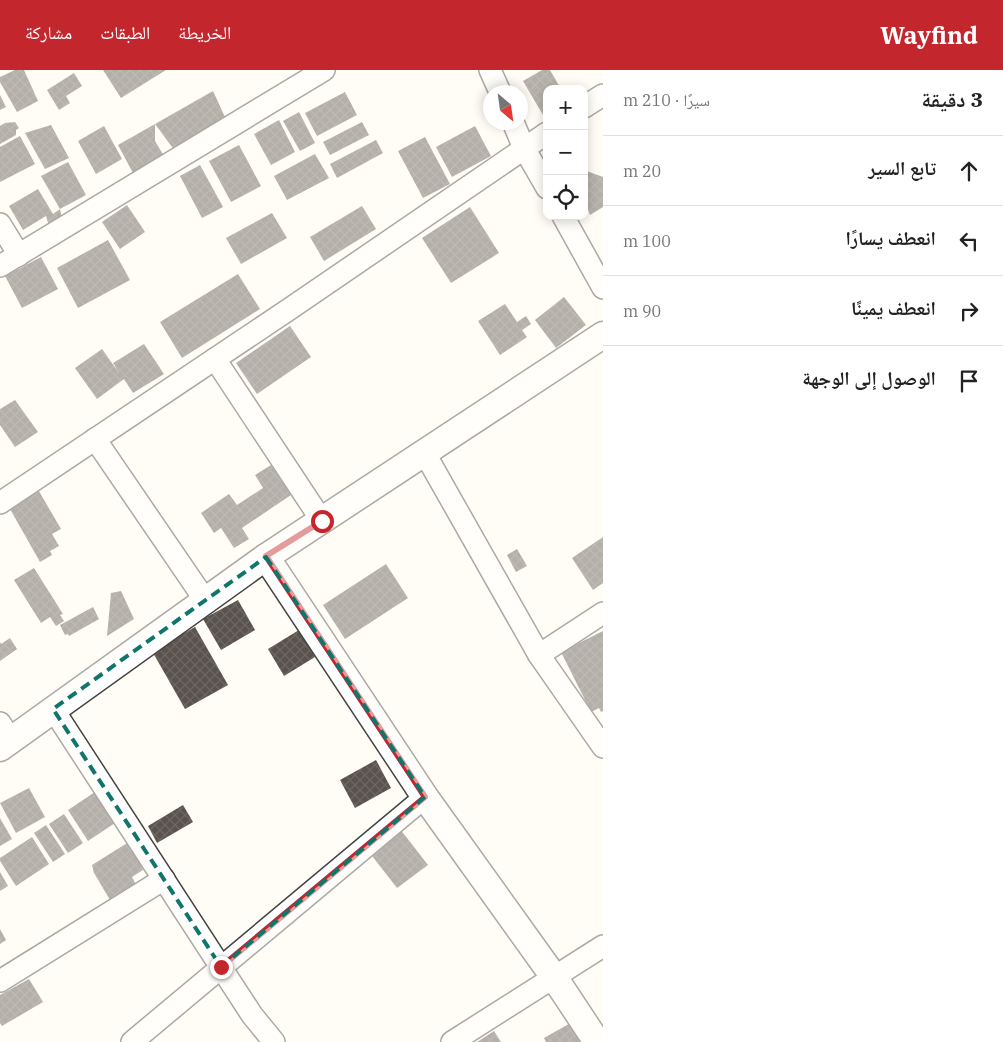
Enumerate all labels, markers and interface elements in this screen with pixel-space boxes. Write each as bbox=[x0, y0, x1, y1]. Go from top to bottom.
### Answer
text: Wayfind bbox=[880, 19, 978, 51]
text: مشاركة bbox=[25, 21, 72, 44]
text: الطبقات bbox=[100, 21, 150, 44]
text: الخريطة bbox=[178, 21, 231, 44]
north arrow bbox=[483, 85, 528, 130]
map controls bbox=[543, 85, 588, 220]
button: + bbox=[543, 85, 588, 130]
text: 3 دقيقة bbox=[921, 85, 983, 113]
text: سيرًا · 210 m bbox=[623, 90, 710, 110]
button: − bbox=[543, 130, 588, 175]
text: تابع السير bbox=[868, 156, 936, 180]
icon: ahead bbox=[955, 157, 983, 185]
text: 20 m bbox=[623, 161, 661, 181]
button: locate bbox=[543, 175, 588, 220]
text: انعطف يسارًا bbox=[845, 226, 936, 250]
icon: left bbox=[955, 227, 983, 255]
text: 100 m bbox=[623, 231, 671, 251]
text: انعطف يمينًا bbox=[851, 296, 936, 320]
icon: right bbox=[955, 297, 983, 325]
text: 90 m bbox=[623, 301, 661, 321]
text: الوصول إلى الوجهة bbox=[802, 366, 936, 390]
icon: arrive bbox=[955, 367, 983, 395]
route start bbox=[311, 510, 334, 533]
route end bbox=[210, 956, 233, 979]

